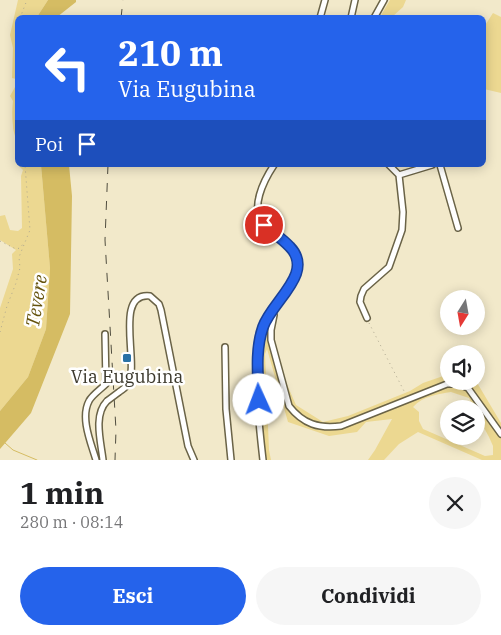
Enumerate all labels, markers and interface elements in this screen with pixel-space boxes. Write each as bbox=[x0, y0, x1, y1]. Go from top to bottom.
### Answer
text: 210 m bbox=[118, 30, 223, 76]
icon: left bbox=[35, 35, 100, 100]
text: Via Eugubina bbox=[118, 74, 256, 103]
icon: arrive bbox=[73, 130, 101, 158]
text: Poi bbox=[35, 132, 63, 156]
pin bbox=[243, 204, 285, 246]
icon: arrive bbox=[250, 211, 278, 239]
water label: Tevere bbox=[20, 272, 52, 329]
north arrow bbox=[440, 290, 485, 335]
map controls bbox=[440, 290, 485, 445]
button: sound bbox=[440, 345, 485, 390]
marker: Via Eugubina bbox=[121, 352, 133, 364]
place label: Via Eugubina bbox=[71, 365, 183, 388]
position arrow bbox=[232, 373, 284, 425]
button: layers bbox=[440, 400, 485, 445]
text: 1 min bbox=[20, 473, 104, 512]
button: close bbox=[429, 477, 481, 529]
text: 280 m · 08:14 bbox=[20, 512, 123, 532]
button: Esci bbox=[20, 567, 246, 625]
button: Condividi bbox=[256, 567, 481, 625]

